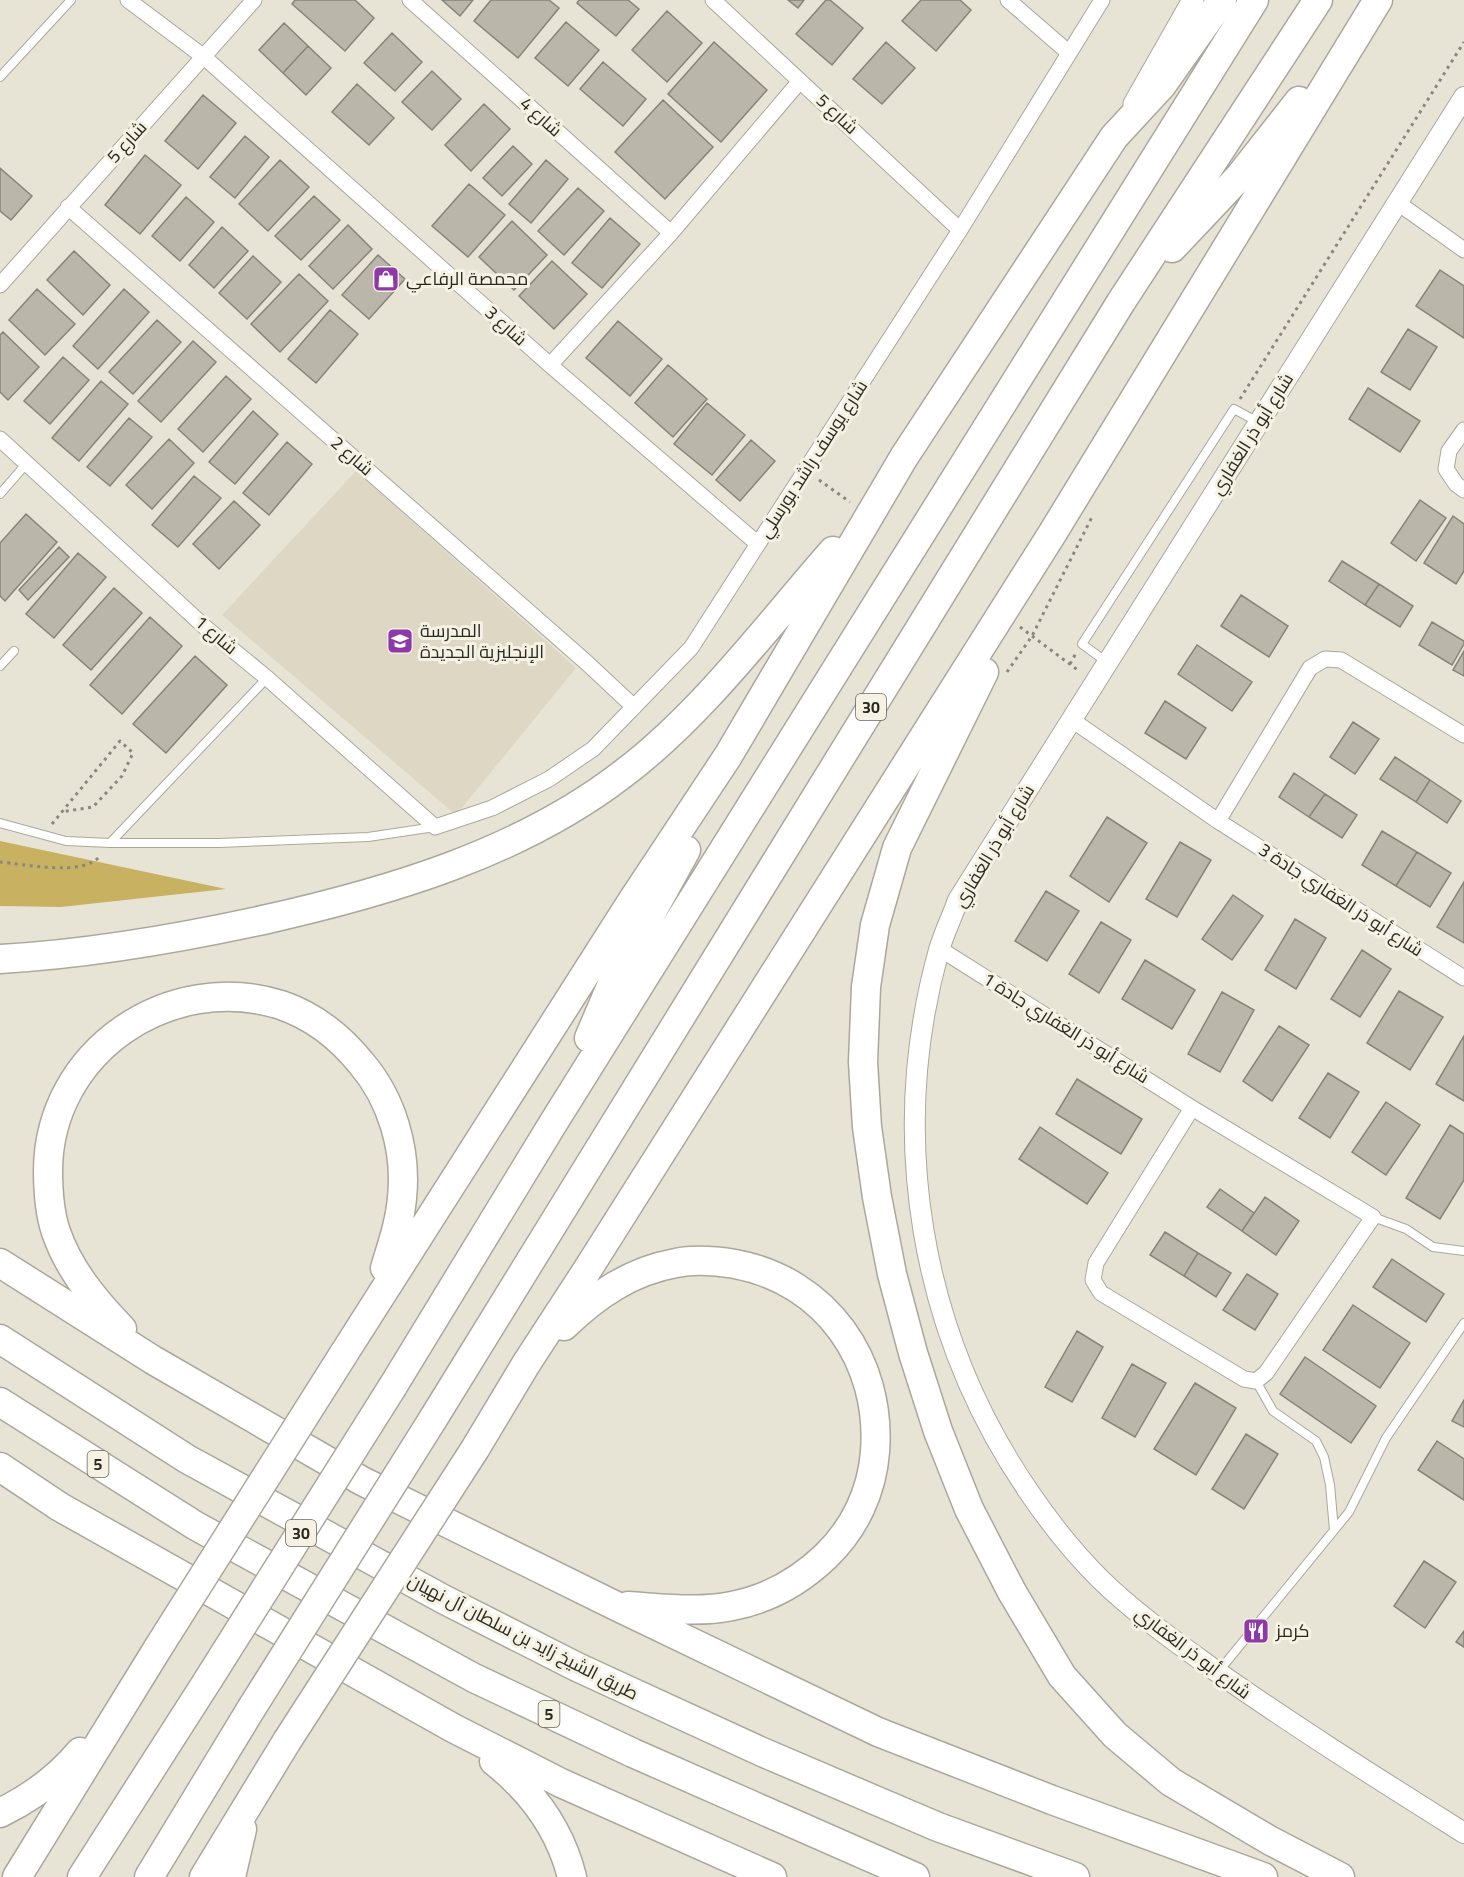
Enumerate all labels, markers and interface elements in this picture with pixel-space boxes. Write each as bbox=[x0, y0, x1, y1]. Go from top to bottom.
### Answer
street label: شارع 5 bbox=[808, 85, 866, 142]
street label: شارع 4 bbox=[512, 88, 571, 145]
street label: شارع 5 bbox=[98, 112, 155, 171]
place label: محمصة الرفاعي bbox=[406, 262, 528, 295]
shop icon: محمصة الرفاعي bbox=[371, 264, 401, 294]
street label: شارع 3 bbox=[477, 297, 536, 354]
street label: شارع أبو ذر الغفاري bbox=[1201, 366, 1302, 501]
street label: شارع يوسف راشد بورسلي bbox=[749, 373, 876, 545]
street label: شارع 2 bbox=[323, 427, 382, 484]
street label: شارع 1 bbox=[187, 606, 246, 663]
place label: المدرسة الإنجليزية الجديدة bbox=[420, 614, 544, 668]
school or university icon: المدرسة الإنجليزية الجديدة bbox=[385, 626, 415, 656]
road number: 30 bbox=[856, 694, 886, 720]
street label: شارع أبو ذر الغفاري bbox=[944, 778, 1044, 914]
street label: شارع أبو ذر الغفاري جادة 3 bbox=[1252, 834, 1431, 966]
street label: شارع أبو ذر الغفاري جادة 1 bbox=[976, 963, 1156, 1092]
road number: 5 bbox=[88, 1451, 108, 1477]
road number: 30 bbox=[286, 1520, 316, 1546]
street label: طريق الشيخ زايد بن سلطان آل نهيان bbox=[402, 1564, 645, 1709]
street label: شارع أبو ذر الغفاري bbox=[1128, 1598, 1259, 1708]
place label: كرمز bbox=[1275, 1614, 1310, 1647]
restaurant icon: كرمز bbox=[1241, 1616, 1271, 1646]
road number: 5 bbox=[538, 1701, 560, 1727]

